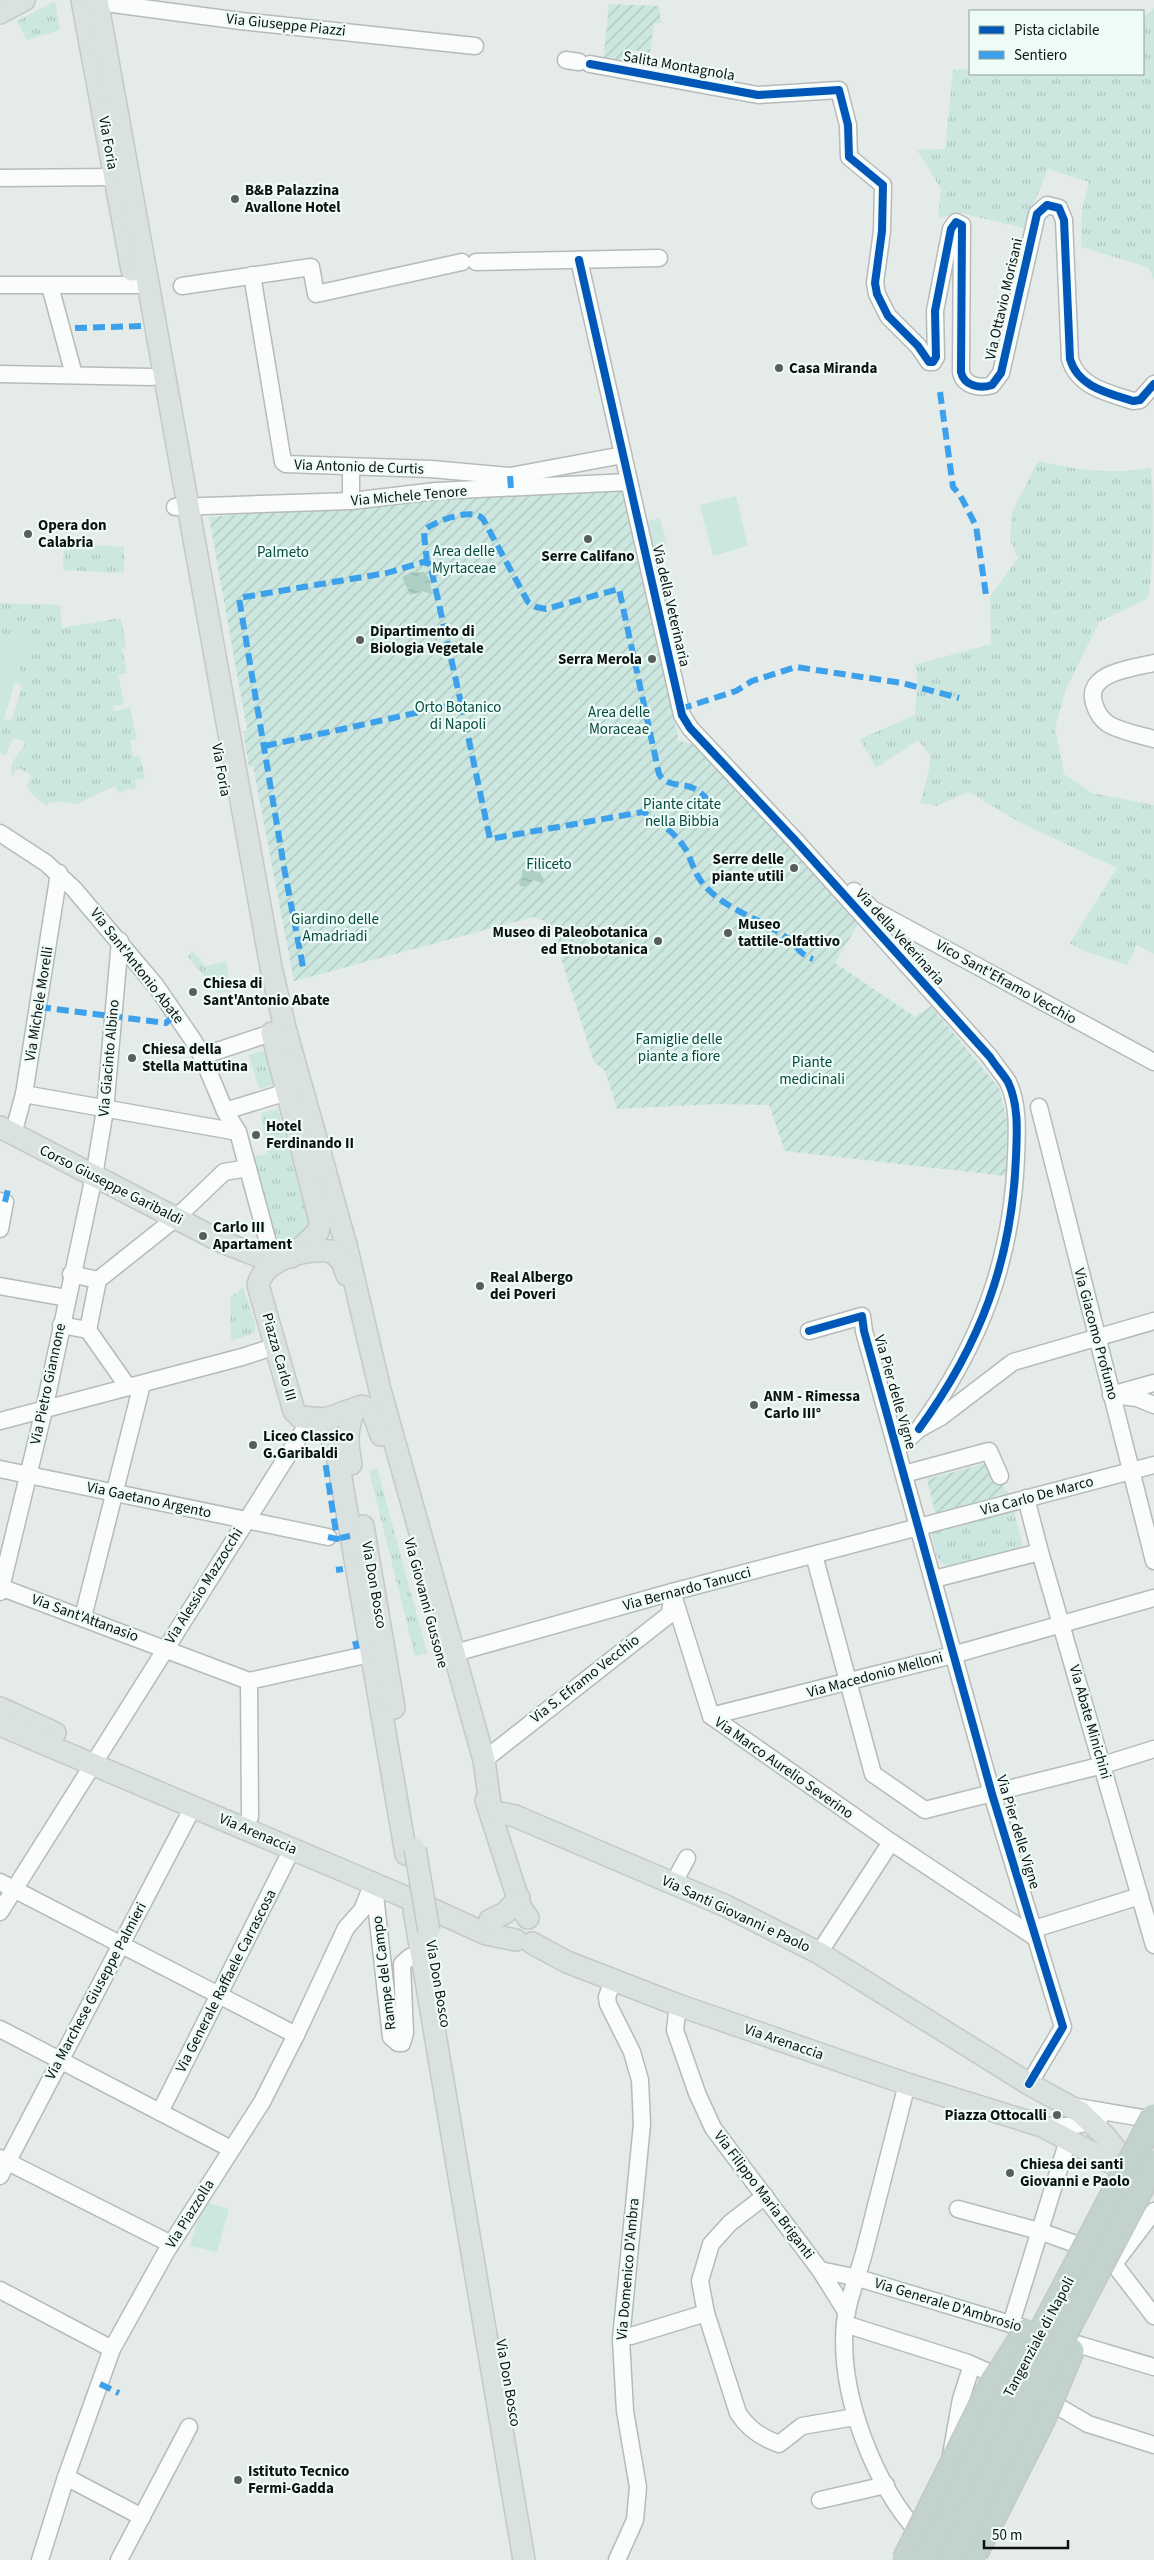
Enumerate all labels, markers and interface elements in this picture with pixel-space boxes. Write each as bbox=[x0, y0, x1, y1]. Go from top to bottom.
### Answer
street label: Via Giuseppe Piazzi bbox=[225, 8, 347, 42]
legend bbox=[969, 10, 1144, 75]
text: Pista ciclabile bbox=[1014, 20, 1099, 41]
text: Sentiero bbox=[1014, 45, 1067, 66]
street label: Salita Montagnola bbox=[621, 46, 737, 86]
street label: Via Foria bbox=[93, 115, 123, 171]
place label: B&B Palazzina Avallone Hotel bbox=[244, 180, 341, 218]
marker: B&B Palazzina Avallone Hotel bbox=[229, 193, 241, 205]
street label: Via Ottavio Morisani bbox=[980, 236, 1028, 362]
place label: Casa Miranda bbox=[789, 358, 877, 379]
marker: Casa Miranda bbox=[773, 362, 785, 374]
street label: Via Antonio de Curtis bbox=[294, 454, 424, 480]
street label: Via Michele Tenore bbox=[350, 480, 468, 512]
place label: Opera don Calabria bbox=[38, 515, 107, 553]
marker: Opera don Calabria bbox=[22, 528, 34, 540]
marker: Serre Califano bbox=[582, 533, 594, 545]
park label: Area delle Myrtaceae bbox=[432, 541, 496, 579]
park label: Palmeto bbox=[257, 542, 309, 563]
street label: Via della Veterinaria bbox=[647, 543, 695, 669]
place label: Serre Califano bbox=[541, 546, 635, 567]
place label: Dipartimento di Biologia Vegetale bbox=[370, 621, 484, 659]
marker: Dipartimento di Biologia Vegetale bbox=[354, 634, 366, 646]
place label: Serra Merola bbox=[558, 649, 642, 670]
marker: Serra Merola bbox=[646, 653, 658, 665]
park label: Orto Botanico di Napoli bbox=[415, 697, 501, 735]
park label: Area delle Moraceae bbox=[588, 702, 650, 740]
street label: Via Foria bbox=[206, 742, 236, 798]
park label: Piante citate nella Bibbia bbox=[643, 794, 721, 832]
place label: Serre delle piante utili bbox=[712, 849, 784, 887]
park label: Filiceto bbox=[526, 854, 572, 875]
marker: Serre delle piante utili bbox=[788, 862, 800, 874]
street label: Via della Veterinaria bbox=[851, 884, 949, 990]
street label: Via Sant'Antonio Abate bbox=[85, 904, 189, 1028]
park label: Giardino delle Amadriadi bbox=[291, 909, 379, 947]
place label: Museo tattile-olfattivo bbox=[738, 914, 840, 952]
place label: Museo di Paleobotanica ed Etnobotanica bbox=[492, 922, 648, 960]
marker: Museo tattile-olfattivo bbox=[722, 927, 734, 939]
street label: Vico Sant'Eframo Vecchio bbox=[932, 934, 1080, 1030]
marker: Museo di Paleobotanica ed Etnobotanica bbox=[652, 935, 664, 947]
street label: Via Michele Morelli bbox=[20, 945, 58, 1063]
place label: Chiesa di Sant'Antonio Abate bbox=[203, 973, 330, 1011]
marker: Chiesa di Sant'Antonio Abate bbox=[187, 986, 199, 998]
street label: Via Giacinto Albino bbox=[93, 999, 125, 1117]
park label: Famiglie delle piante a fiore bbox=[636, 1029, 722, 1067]
place label: Chiesa della Stella Mattutina bbox=[142, 1039, 248, 1077]
marker: Chiesa della Stella Mattutina bbox=[126, 1052, 138, 1064]
park label: Piante medicinali bbox=[779, 1052, 845, 1090]
place label: Hotel Ferdinando II bbox=[266, 1116, 354, 1154]
marker: Hotel Ferdinando II bbox=[250, 1129, 262, 1141]
street label: Corso Giuseppe Garibaldi bbox=[36, 1140, 186, 1230]
place label: Carlo III Apartament bbox=[212, 1217, 292, 1255]
marker: Carlo III Apartament bbox=[197, 1230, 209, 1242]
street label: Via Giacomo Profumo bbox=[1068, 1266, 1124, 1402]
place label: Real Albergo dei Poveri bbox=[490, 1267, 573, 1305]
marker: Real Albergo dei Poveri bbox=[474, 1280, 486, 1292]
street label: Piazza Carlo III bbox=[256, 1310, 302, 1404]
street label: Via Pietro Giannone bbox=[25, 1321, 71, 1447]
street label: Via Pier delle Vigne bbox=[869, 1332, 921, 1452]
place label: ANM - Rimessa Carlo III° bbox=[763, 1386, 860, 1424]
marker: ANM - Rimessa Carlo III° bbox=[748, 1399, 760, 1411]
place label: Liceo Classico G.Garibaldi bbox=[263, 1426, 354, 1464]
marker: Liceo Classico G.Garibaldi bbox=[247, 1439, 259, 1451]
street label: Via Carlo De Marco bbox=[978, 1471, 1096, 1521]
street label: Via Gaetano Argento bbox=[85, 1477, 213, 1523]
street label: Via Alessio Mazzocchi bbox=[160, 1524, 248, 1648]
street label: Via Giovanni Gussone bbox=[399, 1536, 453, 1670]
street label: Via Don Bosco bbox=[356, 1540, 392, 1630]
street label: Via Bernardo Tanucci bbox=[621, 1562, 753, 1616]
street label: Via Sant'Attanasio bbox=[28, 1589, 142, 1647]
street label: Via S. Eframo Vecchio bbox=[526, 1630, 644, 1728]
street label: Via Macedonio Melloni bbox=[805, 1647, 945, 1703]
street label: Via Abate Minichini bbox=[1064, 1662, 1116, 1782]
street label: Via Marco Aurelio Severino bbox=[710, 1712, 858, 1824]
street label: Via Pier delle Vigne bbox=[991, 1772, 1045, 1892]
street label: Via Arenaccia bbox=[216, 1808, 300, 1860]
street label: Via Santi Giovanni e Paolo bbox=[658, 1870, 814, 1958]
street label: Via Generale Raffaele Carrascosa bbox=[171, 1886, 281, 2076]
street label: Via Marchese Giuseppe Palmieri bbox=[40, 1899, 152, 2083]
street label: Rampe del Campo bbox=[367, 1915, 401, 2031]
street label: Via Don Bosco bbox=[420, 1939, 456, 2029]
street label: Via Arenaccia bbox=[741, 2019, 827, 2065]
place label: Piazza Ottocalli bbox=[945, 2105, 1047, 2126]
marker: Piazza Ottocalli bbox=[1051, 2109, 1063, 2121]
street label: Via Filippo Maria Briganti bbox=[709, 2126, 819, 2264]
place label: Chiesa dei santi Giovanni e Paolo bbox=[1020, 2154, 1130, 2192]
marker: Chiesa dei santi Giovanni e Paolo bbox=[1004, 2167, 1016, 2179]
street label: Via Piazzolla bbox=[161, 2176, 219, 2252]
street label: Via Domenico D'Ambra bbox=[611, 2197, 645, 2341]
street label: Via Generale D'Ambrosio bbox=[872, 2273, 1024, 2337]
street label: Tangenziale di Napoli bbox=[998, 2273, 1080, 2401]
street label: Via Don Bosco bbox=[490, 2338, 526, 2428]
place label: Istituto Tecnico Fermi-Gadda bbox=[248, 2461, 349, 2499]
marker: Istituto Tecnico Fermi-Gadda bbox=[232, 2474, 244, 2486]
scale bar bbox=[984, 2518, 1068, 2550]
text: 50 m bbox=[992, 2525, 1022, 2546]

